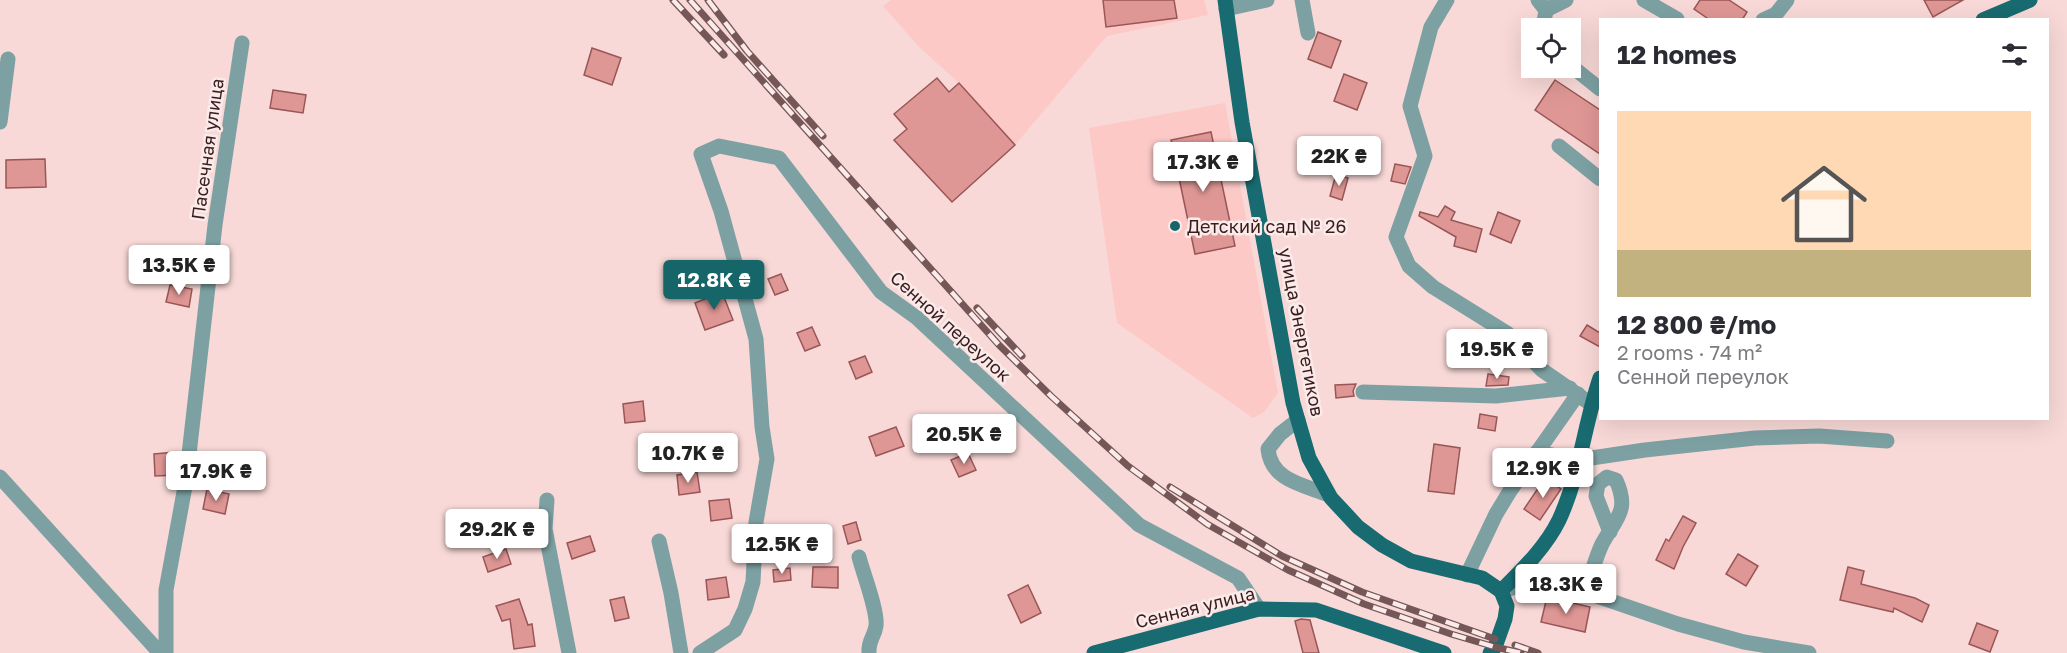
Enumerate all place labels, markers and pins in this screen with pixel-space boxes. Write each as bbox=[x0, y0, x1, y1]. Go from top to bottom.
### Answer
pin: 22K ₴ bbox=[1297, 136, 1381, 187]
pin: 17.3K ₴ bbox=[1148, 142, 1258, 193]
place label: Детский сад № 26 bbox=[1187, 215, 1346, 237]
marker: Детский сад № 26 bbox=[1168, 219, 1182, 233]
pin: 13.5K ₴ bbox=[124, 245, 234, 296]
pin: 12.8K ₴ bbox=[659, 260, 769, 311]
pin: 19.5K ₴ bbox=[1442, 329, 1552, 380]
pin: 20.5K ₴ bbox=[909, 414, 1019, 465]
pin: 10.7K ₴ bbox=[633, 433, 743, 484]
pin: 12.9K ₴ bbox=[1488, 448, 1598, 499]
pin: 17.9K ₴ bbox=[161, 451, 271, 502]
pin: 29.2K ₴ bbox=[442, 509, 552, 560]
pin: 12.5K ₴ bbox=[727, 524, 837, 575]
pin: 18.3K ₴ bbox=[1511, 564, 1621, 615]

